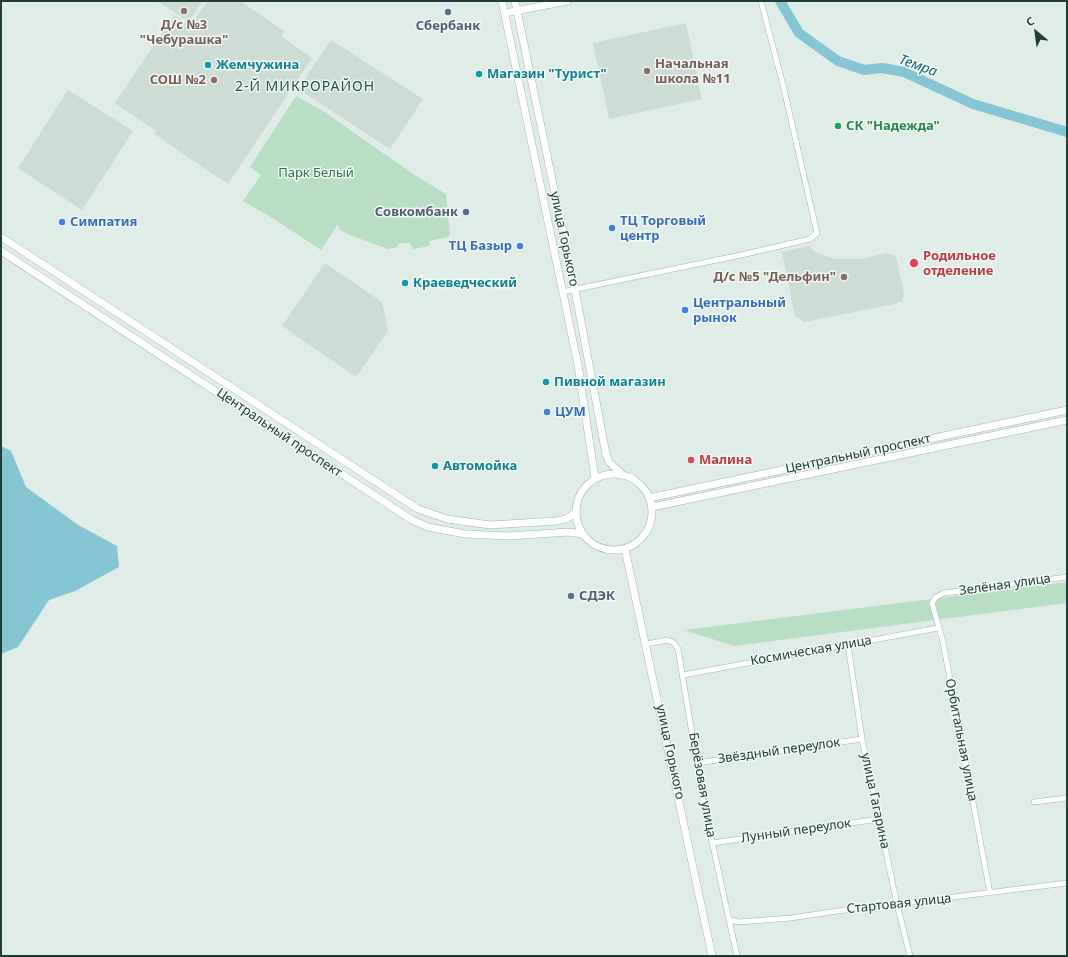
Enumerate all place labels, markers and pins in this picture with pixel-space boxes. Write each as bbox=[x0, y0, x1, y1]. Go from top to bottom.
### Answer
marker: Д/c №3 "Чебурашка" bbox=[179, 6, 189, 16]
marker: Сбербанк bbox=[443, 7, 453, 17]
place label: Д/c №3 "Чебурашка" bbox=[140, 17, 228, 48]
place label: Сбербанк bbox=[416, 18, 480, 34]
place label: Начальная школа №11 bbox=[655, 56, 731, 87]
place label: Жемчужина bbox=[216, 57, 299, 73]
marker: Жемчужина bbox=[203, 60, 213, 70]
place label: Магазин "Турист" bbox=[487, 66, 607, 82]
marker: Начальная школа №11 bbox=[642, 66, 652, 76]
marker: Магазин "Турист" bbox=[474, 69, 484, 79]
place label: СОШ №2 bbox=[150, 72, 206, 88]
marker: СОШ №2 bbox=[209, 75, 219, 85]
place label: СК "Надежда" bbox=[846, 118, 940, 134]
marker: СК "Надежда" bbox=[833, 121, 843, 131]
place label: Совкомбанк bbox=[375, 204, 458, 220]
marker: Совкомбанк bbox=[461, 207, 471, 217]
place label: ТЦ Торговый центр bbox=[620, 213, 706, 244]
place label: Симпатия bbox=[70, 214, 137, 230]
marker: Симпатия bbox=[57, 217, 67, 227]
marker: ТЦ Торговый центр bbox=[607, 223, 617, 233]
place label: ТЦ Базыр bbox=[449, 238, 512, 254]
marker: ТЦ Базыр bbox=[515, 241, 525, 251]
place label: Родильное отделение bbox=[923, 248, 996, 279]
marker: Родильное отделение bbox=[908, 257, 920, 269]
place label: Д/c №5 "Дельфин" bbox=[713, 269, 836, 285]
marker: Д/c №5 "Дельфин" bbox=[839, 272, 849, 282]
place label: Краеведческий bbox=[413, 275, 517, 291]
marker: Краеведческий bbox=[400, 278, 410, 288]
place label: Центральный рынок bbox=[693, 295, 786, 326]
marker: Центральный рынок bbox=[680, 305, 690, 315]
place label: Пивной магазин bbox=[554, 374, 666, 390]
marker: Пивной магазин bbox=[541, 377, 551, 387]
place label: ЦУМ bbox=[555, 404, 586, 420]
marker: ЦУМ bbox=[542, 407, 552, 417]
place label: Малина bbox=[699, 452, 752, 468]
marker: Малина bbox=[686, 455, 696, 465]
place label: Автомойка bbox=[443, 458, 517, 474]
marker: Автомойка bbox=[430, 461, 440, 471]
place label: СДЭК bbox=[579, 588, 615, 604]
marker: СДЭК bbox=[566, 591, 576, 601]

